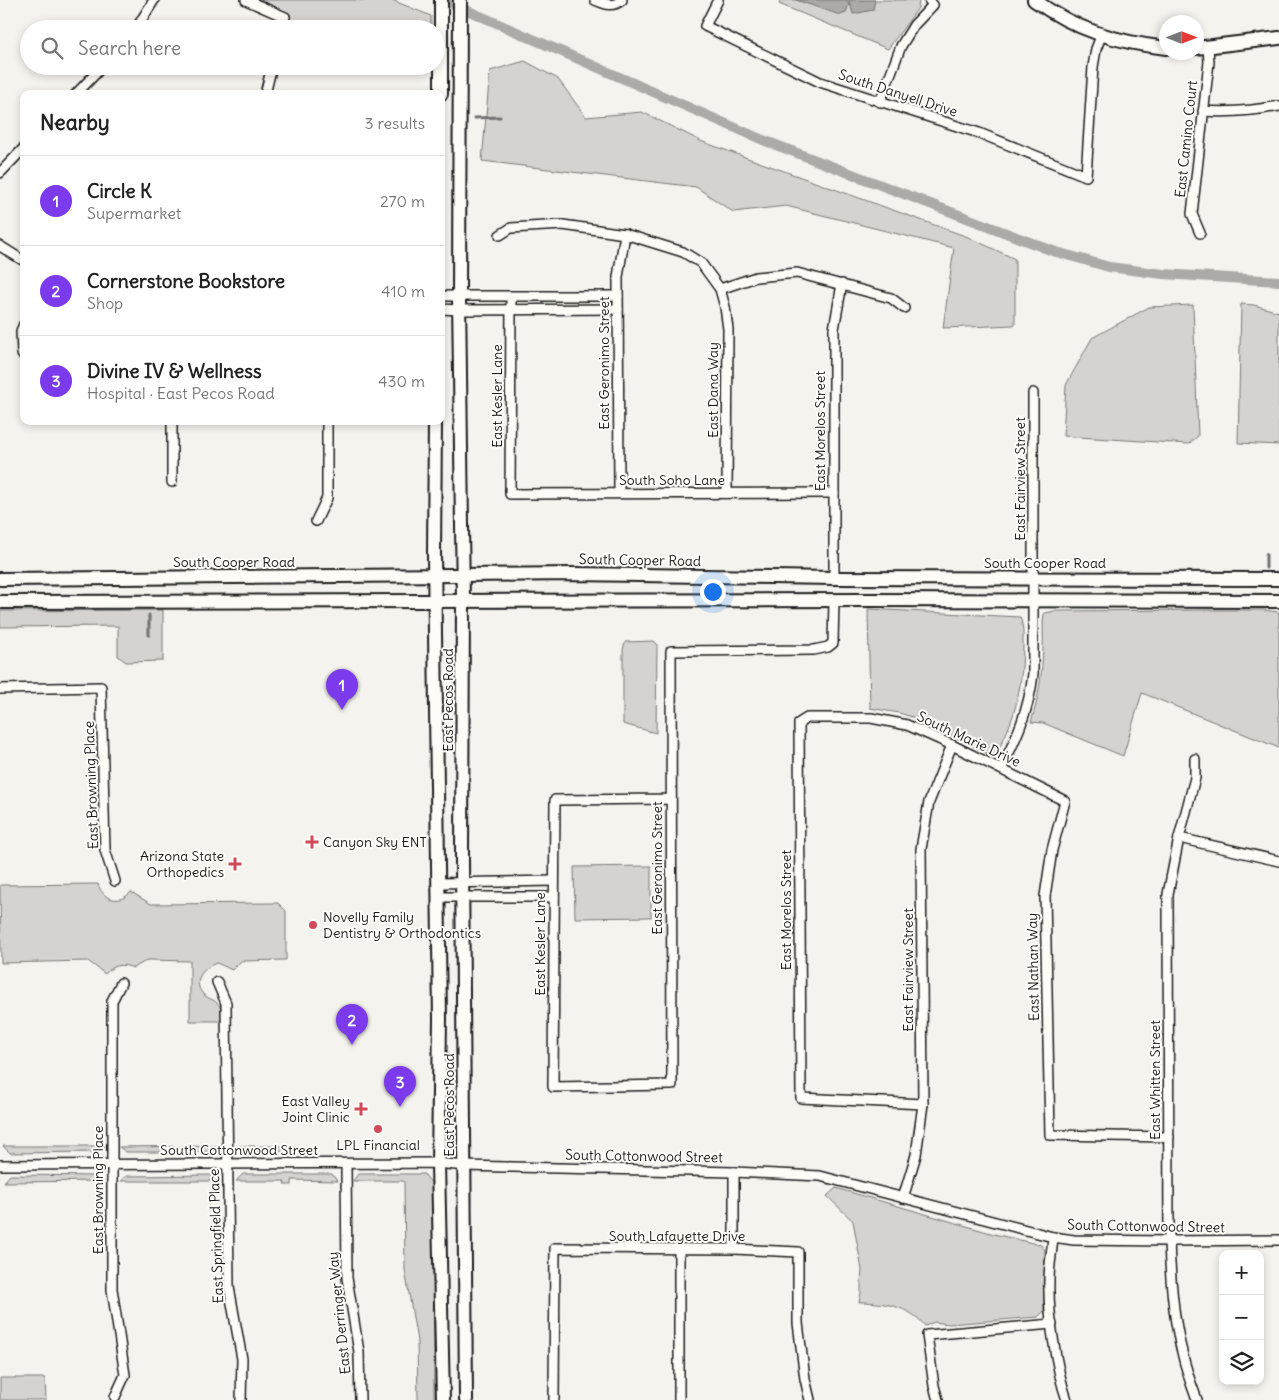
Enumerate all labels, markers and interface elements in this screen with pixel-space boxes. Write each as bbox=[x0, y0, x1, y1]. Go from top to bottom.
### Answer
north arrow bbox=[1159, 15, 1204, 60]
search box bbox=[20, 20, 445, 75]
icon: search bbox=[38, 34, 66, 62]
text: Search here bbox=[78, 36, 181, 60]
street label: South Danyell Drive bbox=[836, 65, 960, 121]
street label: East Camino Court bbox=[1171, 79, 1201, 199]
text: Nearby bbox=[40, 109, 110, 136]
text: 3 results bbox=[365, 113, 425, 133]
text: Circle K bbox=[87, 179, 152, 203]
text: 1 bbox=[53, 191, 59, 211]
text: 270 m bbox=[380, 191, 425, 211]
text: Supermarket bbox=[87, 203, 181, 223]
text: Cornerstone Bookstore bbox=[87, 269, 285, 293]
text: 2 bbox=[52, 281, 60, 301]
text: 410 m bbox=[381, 281, 425, 301]
text: Shop bbox=[87, 293, 123, 313]
street label: East Geronimo Street bbox=[595, 296, 613, 430]
street label: East Dana Way bbox=[704, 342, 722, 438]
street label: East Kesler Lane bbox=[488, 344, 506, 448]
text: Divine IV & Wellness bbox=[87, 359, 262, 383]
street label: East Morelos Street bbox=[811, 370, 829, 491]
text: 3 bbox=[51, 371, 61, 391]
text: 430 m bbox=[378, 371, 425, 391]
text: Hospital · East Pecos Road bbox=[87, 383, 275, 403]
street label: East Fairview Street bbox=[1011, 417, 1029, 541]
street label: South Soho Lane bbox=[619, 471, 725, 489]
street label: South Cooper Road bbox=[579, 550, 701, 570]
street label: South Cooper Road bbox=[173, 553, 295, 571]
street label: South Cooper Road bbox=[984, 554, 1106, 572]
your location bbox=[700, 579, 726, 605]
street label: East Pecos Road bbox=[439, 648, 457, 752]
pin: 1 bbox=[326, 669, 358, 710]
street label: South Marie Drive bbox=[914, 707, 1024, 771]
street label: East Browning Place bbox=[80, 720, 102, 850]
street label: East Geronimo Street bbox=[648, 801, 666, 935]
place label: Canyon Sky ENT bbox=[323, 833, 427, 851]
marker: Canyon Sky ENT bbox=[305, 835, 319, 849]
place label: Arizona State Orthopedics bbox=[140, 847, 224, 881]
street label: East Morelos Street bbox=[777, 849, 795, 970]
marker: Arizona State Orthopedics bbox=[228, 857, 242, 871]
street label: East Kesler Lane bbox=[531, 892, 549, 996]
place label: Novelly Family Dentistry & Orthodontics bbox=[323, 908, 481, 942]
street label: East Fairview Street bbox=[899, 908, 917, 1032]
street label: East Nathan Way bbox=[1023, 913, 1043, 1021]
marker: Novelly Family Dentistry & Orthodontics bbox=[307, 919, 319, 931]
pin: 2 bbox=[336, 1004, 368, 1045]
street label: East Whitten Street bbox=[1146, 1020, 1164, 1140]
street label: East Pecos Road bbox=[440, 1053, 458, 1157]
pin: 3 bbox=[384, 1066, 416, 1107]
place label: East Valley Joint Clinic bbox=[282, 1092, 350, 1126]
marker: East Valley Joint Clinic bbox=[354, 1102, 368, 1116]
marker: LPL Financial bbox=[372, 1123, 384, 1135]
street label: East Browning Place bbox=[89, 1126, 107, 1254]
place label: LPL Financial bbox=[336, 1136, 420, 1154]
street label: South Cottonwood Street bbox=[160, 1141, 318, 1159]
street label: South Cottonwood Street bbox=[565, 1146, 723, 1166]
street label: East Springfield Place bbox=[205, 1168, 227, 1304]
street label: South Cottonwood Street bbox=[1067, 1216, 1225, 1236]
street label: South Lafayette Drive bbox=[609, 1227, 745, 1245]
map controls bbox=[1219, 1250, 1264, 1385]
button: + bbox=[1219, 1250, 1264, 1295]
street label: East Derringer Way bbox=[324, 1251, 354, 1375]
button: − bbox=[1219, 1295, 1264, 1340]
button: layers bbox=[1219, 1340, 1264, 1385]

